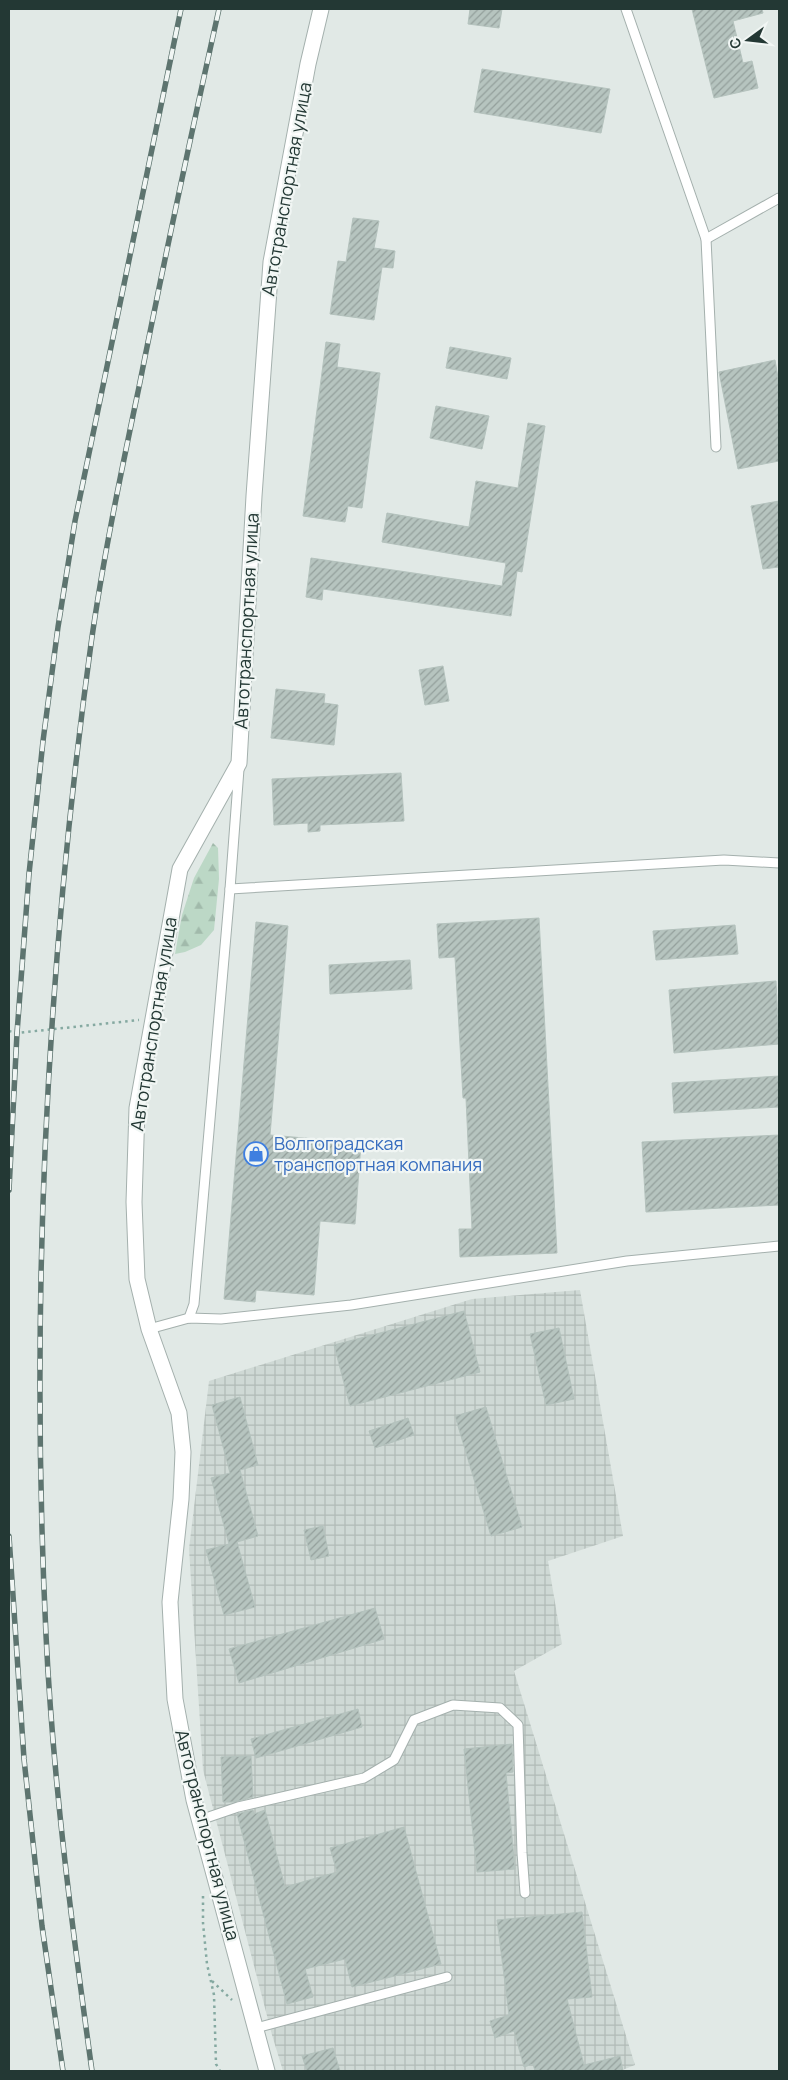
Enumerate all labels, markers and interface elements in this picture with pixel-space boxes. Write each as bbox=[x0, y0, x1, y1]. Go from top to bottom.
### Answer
north arrow bbox=[723, 15, 773, 65]
text: С bbox=[724, 36, 745, 51]
street label: Автотранспортная улица bbox=[255, 80, 317, 298]
street label: Автотранспортная улица bbox=[228, 512, 264, 730]
street label: Автотранспортная улица bbox=[124, 915, 182, 1133]
place label: Волгоградская транспортная компания bbox=[274, 1131, 482, 1176]
shop icon: Волгоградская транспортная компания bbox=[243, 1141, 269, 1167]
street label: Автотранспортная улица bbox=[170, 1727, 246, 1943]

